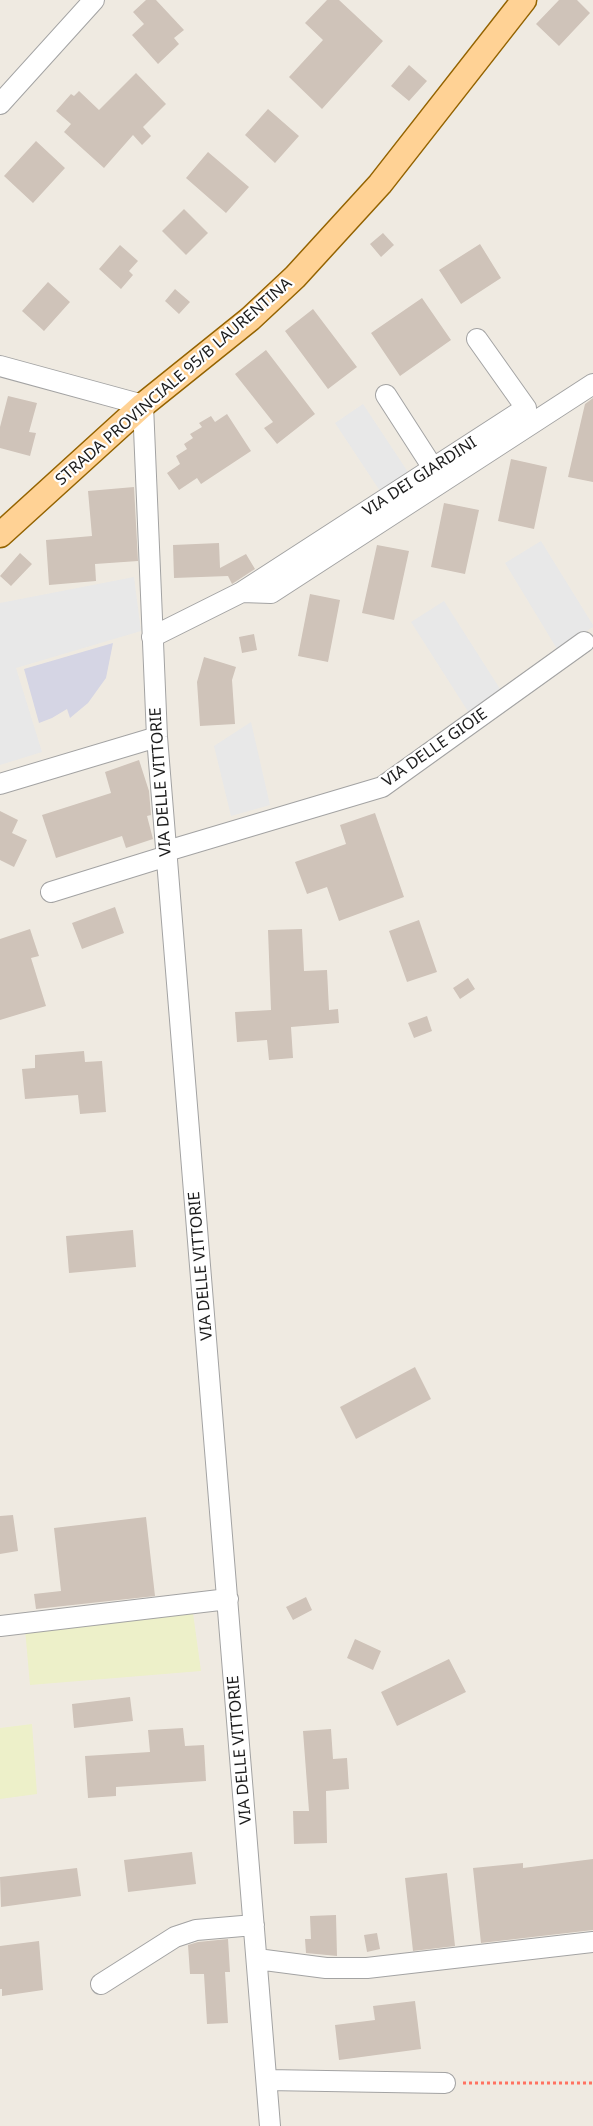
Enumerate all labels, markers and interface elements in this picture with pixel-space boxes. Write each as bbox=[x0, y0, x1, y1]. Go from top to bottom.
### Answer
street label: STRADA PROVINCIALE 95/B LAURENTINA bbox=[52, 274, 296, 490]
street label: VIA DEI GIARDINI bbox=[360, 433, 480, 521]
street label: VIA DELLE GIOIE bbox=[379, 705, 491, 791]
street label: VIA DELLE VITTORIE bbox=[146, 707, 176, 857]
street label: VIA DELLE VITTORIE bbox=[185, 1191, 217, 1341]
street label: VIA DELLE VITTORIE bbox=[224, 1675, 256, 1825]

